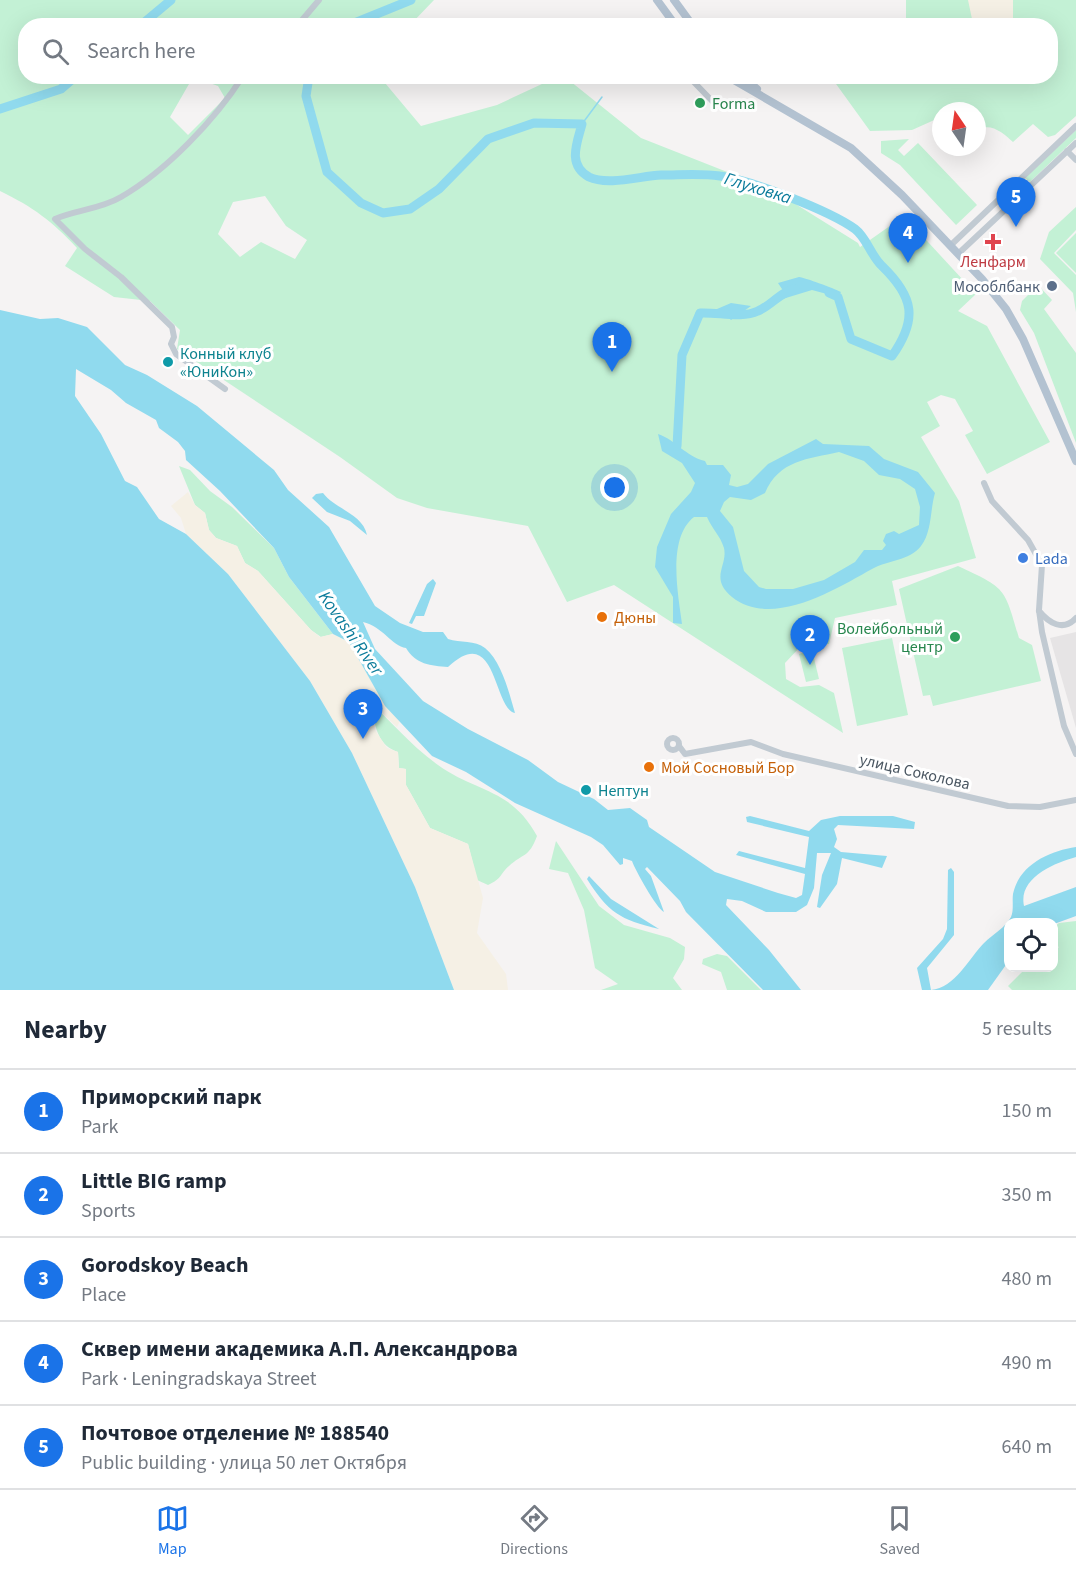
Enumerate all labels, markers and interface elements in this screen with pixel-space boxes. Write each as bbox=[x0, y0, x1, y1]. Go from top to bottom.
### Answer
search box bbox=[18, 18, 1058, 84]
icon: search bbox=[39, 35, 72, 68]
text: Search here bbox=[87, 35, 195, 67]
place label: Forma bbox=[712, 93, 755, 115]
marker: Forma bbox=[693, 96, 707, 110]
north arrow bbox=[932, 102, 986, 156]
water label: Глуховка bbox=[721, 166, 795, 211]
pin: 5 bbox=[996, 178, 1036, 227]
pin: 4 bbox=[888, 214, 928, 263]
marker: Ленфарм bbox=[986, 235, 1000, 249]
place label: Ленфарм bbox=[960, 251, 1026, 273]
place label: Мособлбанк bbox=[954, 276, 1040, 298]
marker: Мособлбанк bbox=[1045, 279, 1059, 293]
pin: 1 bbox=[592, 322, 632, 372]
place label: Конный клуб «ЮниКон» bbox=[180, 343, 271, 383]
marker: Конный клуб «ЮниКон» bbox=[161, 355, 175, 369]
your location bbox=[600, 473, 629, 502]
place label: Lada bbox=[1035, 548, 1068, 570]
marker: Lada bbox=[1016, 551, 1030, 565]
water label: Kovashi River bbox=[312, 586, 389, 681]
place label: Дюны bbox=[614, 607, 656, 629]
marker: Дюны bbox=[595, 610, 609, 624]
pin: 2 bbox=[790, 616, 830, 665]
place label: Волейбольный центр bbox=[837, 618, 943, 658]
marker: Волейбольный центр bbox=[948, 630, 962, 644]
pin: 3 bbox=[344, 690, 382, 739]
street label: улица Соколова bbox=[857, 749, 972, 795]
place label: Мой Сосновый Бор bbox=[661, 757, 794, 779]
marker: Мой Сосновый Бор bbox=[642, 760, 656, 774]
place label: Нептун bbox=[598, 780, 649, 802]
marker: Нептун bbox=[579, 783, 593, 797]
map controls bbox=[1004, 918, 1058, 972]
button: locate bbox=[1004, 918, 1058, 972]
text: Nearby bbox=[24, 1011, 107, 1048]
text: 5 results bbox=[982, 1015, 1052, 1043]
text: Приморский парк bbox=[81, 1081, 262, 1113]
text: 1 bbox=[38, 1097, 49, 1125]
text: 150 m bbox=[1002, 1097, 1052, 1125]
text: Park bbox=[81, 1113, 118, 1141]
text: Little BIG ramp bbox=[81, 1165, 227, 1197]
text: 2 bbox=[38, 1181, 49, 1209]
text: 350 m bbox=[1002, 1181, 1052, 1209]
text: Sports bbox=[81, 1197, 136, 1225]
text: Gorodskoy Beach bbox=[81, 1249, 249, 1281]
text: 3 bbox=[38, 1265, 49, 1293]
text: 480 m bbox=[1002, 1265, 1052, 1293]
text: Place bbox=[81, 1281, 126, 1309]
text: Сквер имени академика А.П. Александрова bbox=[81, 1333, 518, 1365]
text: 4 bbox=[38, 1349, 49, 1377]
text: 490 m bbox=[1002, 1349, 1052, 1377]
text: Park · Leningradskaya Street bbox=[81, 1365, 317, 1393]
text: Почтовое отделение № 188540 bbox=[81, 1417, 389, 1449]
text: 5 bbox=[38, 1433, 49, 1461]
text: 640 m bbox=[1002, 1433, 1052, 1461]
text: Public building · улица 50 лет Октября bbox=[81, 1449, 407, 1477]
tab: Map bbox=[156, 1502, 189, 1560]
tab: Directions bbox=[500, 1502, 568, 1560]
tab: Saved bbox=[879, 1502, 920, 1560]

